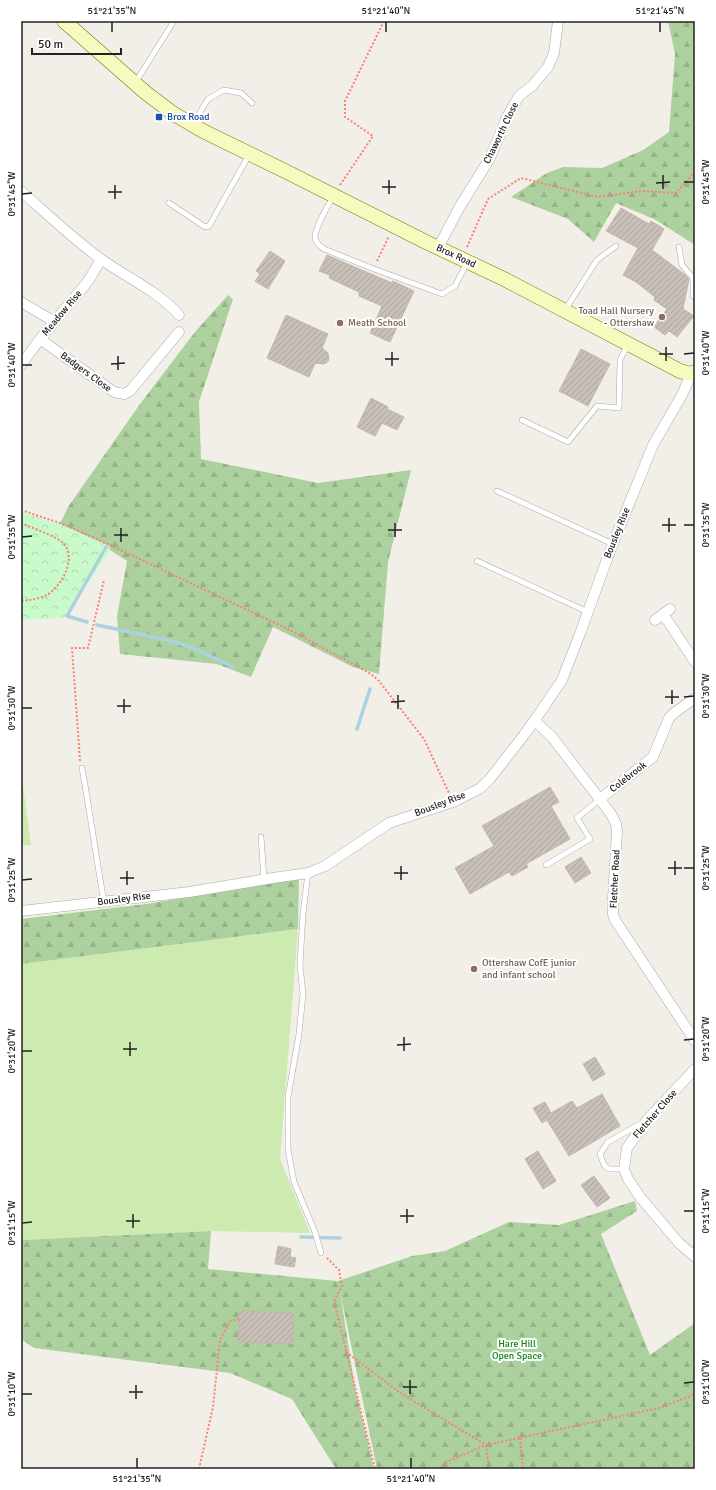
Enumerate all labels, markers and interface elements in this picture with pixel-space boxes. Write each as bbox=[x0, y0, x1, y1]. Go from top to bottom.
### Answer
text: 51°21'35"N bbox=[88, 5, 136, 17]
text: 51°21'40"N bbox=[362, 5, 410, 17]
text: 51°21'45"N bbox=[636, 5, 684, 17]
scale bar bbox=[32, 30, 121, 56]
text: 50 m bbox=[38, 37, 63, 52]
street label: Chaworth Close bbox=[481, 100, 521, 166]
place label: Brox Road bbox=[167, 111, 210, 123]
marker: Brox Road bbox=[154, 112, 164, 122]
text: 0°31'45"W bbox=[700, 159, 712, 205]
text: 0°31'45"W bbox=[6, 171, 18, 217]
street label: Brox Road bbox=[434, 242, 478, 270]
street label: Meadow Rise bbox=[39, 288, 85, 338]
place label: Toad Hall Nursery - Ottershaw bbox=[578, 305, 655, 329]
marker: Toad Hall Nursery - Ottershaw bbox=[657, 312, 667, 322]
place label: Meath School bbox=[348, 317, 406, 329]
marker: Meath School bbox=[335, 318, 345, 328]
text: 0°31'40"W bbox=[700, 330, 712, 376]
text: 0°31'40"W bbox=[6, 342, 18, 388]
street label: Badgers Close bbox=[58, 349, 114, 395]
text: 0°31'35"W bbox=[700, 502, 712, 548]
street label: Bousley Rise bbox=[601, 506, 633, 560]
text: 0°31'35"W bbox=[6, 514, 18, 560]
text: 0°31'30"W bbox=[700, 673, 712, 719]
text: 0°31'30"W bbox=[6, 685, 18, 731]
street label: Colebrook bbox=[607, 759, 649, 795]
street label: Bousley Rise bbox=[413, 789, 467, 819]
text: 0°31'25"W bbox=[700, 845, 712, 891]
street label: Fletcher Road bbox=[607, 849, 623, 909]
text: 0°31'25"W bbox=[6, 857, 18, 903]
street label: Bousley Rise bbox=[97, 890, 151, 908]
place label: Ottershaw CofE junior and infant school bbox=[482, 957, 576, 981]
marker: Ottershaw CofE junior and infant school bbox=[469, 964, 479, 974]
text: 0°31'20"W bbox=[700, 1016, 712, 1062]
text: 0°31'20"W bbox=[6, 1028, 18, 1074]
street label: Fletcher Close bbox=[630, 1087, 680, 1141]
text: 0°31'15"W bbox=[700, 1188, 712, 1234]
text: 0°31'15"W bbox=[6, 1200, 18, 1246]
park label: Hare Hill Open Space bbox=[492, 1338, 542, 1362]
text: 0°31'10"W bbox=[700, 1359, 712, 1405]
text: 0°31'10"W bbox=[6, 1371, 18, 1417]
text: 51°21'35"N bbox=[113, 1473, 161, 1485]
text: 51°21'40"N bbox=[387, 1473, 435, 1485]

